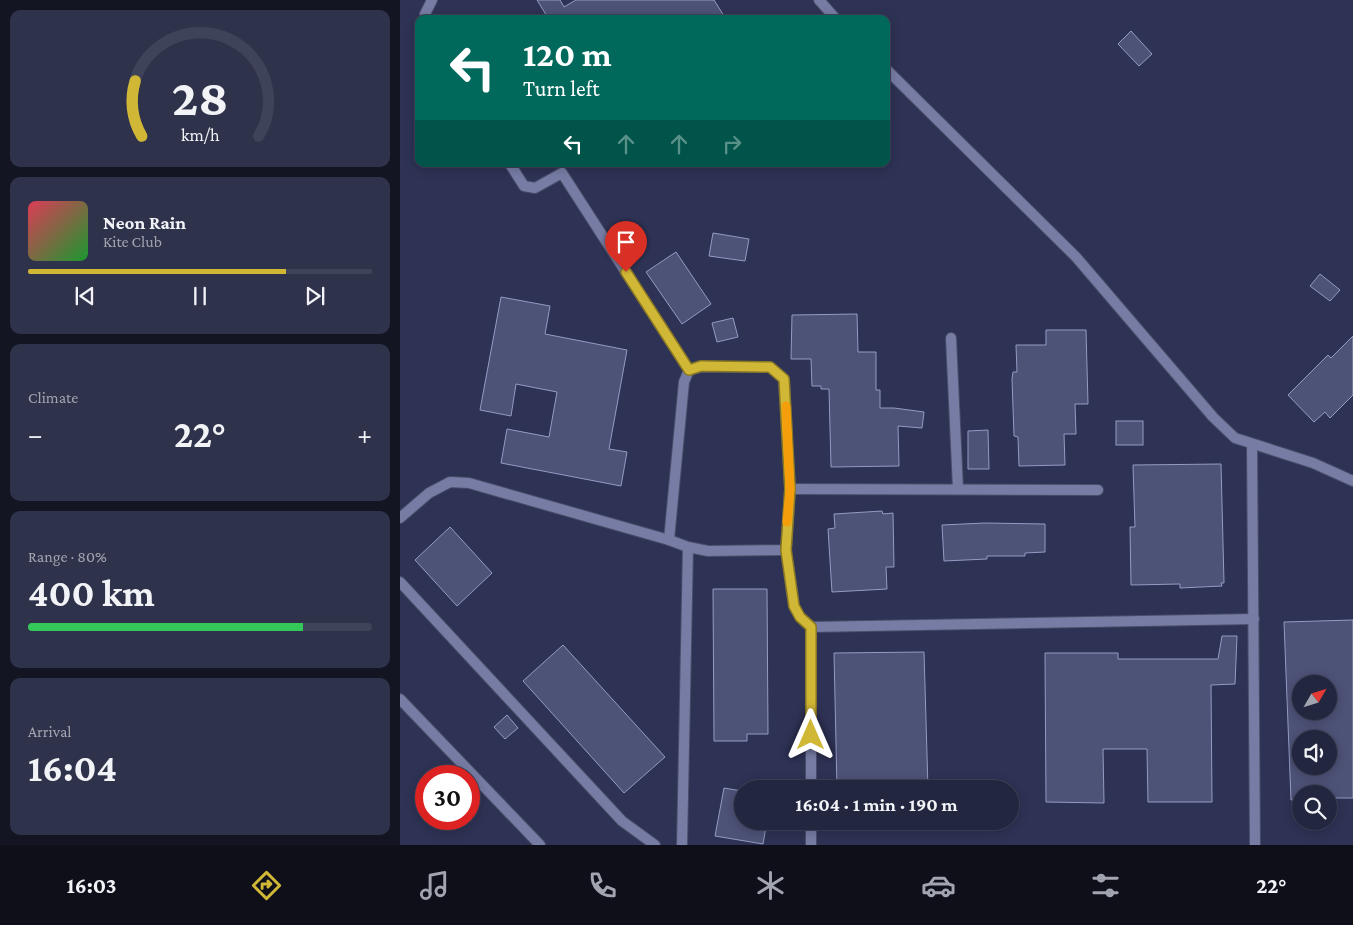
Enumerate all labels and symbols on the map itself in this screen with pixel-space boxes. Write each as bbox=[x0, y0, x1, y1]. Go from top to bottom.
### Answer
pin bbox=[605, 221, 647, 272]
north arrow bbox=[1292, 675, 1338, 720]
position arrow bbox=[784, 708, 836, 760]
speed limit sign: 30 bbox=[415, 765, 480, 830]

